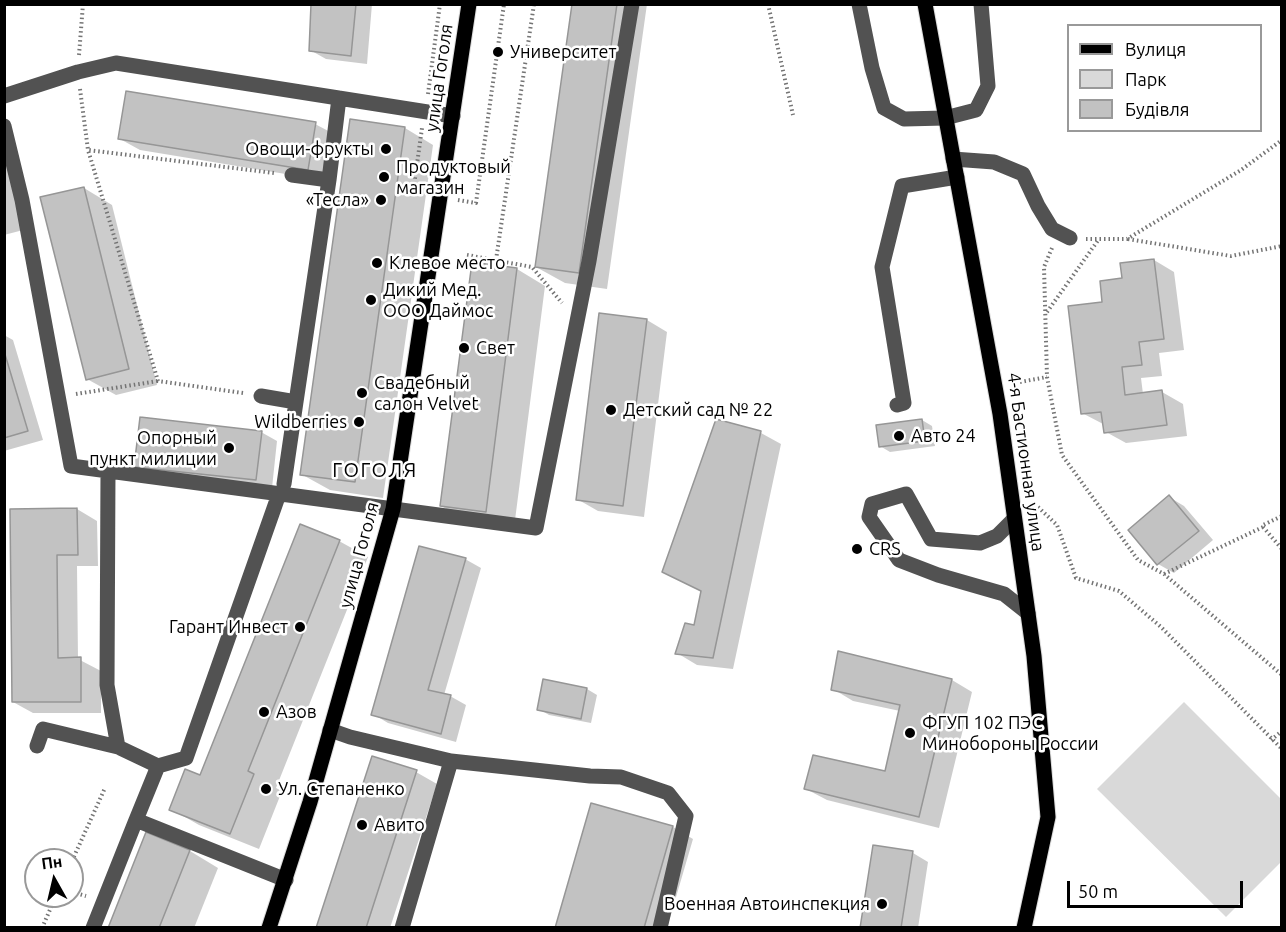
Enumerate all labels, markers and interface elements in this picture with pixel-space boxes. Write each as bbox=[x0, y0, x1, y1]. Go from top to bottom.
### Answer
street label: улица Гоголя bbox=[421, 22, 457, 134]
legend bbox=[1067, 24, 1262, 132]
text: Вулиця bbox=[1125, 39, 1186, 59]
place label: Университет bbox=[510, 41, 616, 63]
marker: Университет bbox=[491, 45, 505, 59]
text: Парк bbox=[1125, 69, 1166, 89]
text: Будівля bbox=[1125, 99, 1190, 119]
place label: Овощи-фрукты bbox=[245, 138, 374, 160]
marker: Овощи-фрукты bbox=[379, 142, 393, 156]
place label: Продуктовый магазин bbox=[396, 156, 511, 198]
marker: Продуктовый магазин bbox=[377, 170, 391, 184]
place label: «Тесла» bbox=[306, 189, 369, 211]
marker: «Тесла» bbox=[374, 193, 388, 207]
place label: Клевое место bbox=[389, 252, 506, 274]
marker: Клевое место bbox=[370, 256, 384, 270]
place label: Дикий Мед. ООО Даймос bbox=[383, 279, 493, 322]
marker: Дикий Мед. ООО Даймос bbox=[364, 293, 378, 307]
place label: Свет bbox=[476, 337, 515, 359]
marker: Свет bbox=[457, 341, 471, 355]
street label: 4-я Бастионная улица bbox=[1003, 371, 1049, 553]
place label: Свадебный салон Velvet bbox=[374, 372, 478, 415]
marker: Свадебный салон Velvet bbox=[355, 386, 369, 400]
place label: Детский сад № 22 bbox=[623, 399, 773, 421]
marker: Детский сад № 22 bbox=[604, 403, 618, 417]
place label: Wildberries bbox=[254, 411, 347, 433]
marker: Wildberries bbox=[352, 415, 366, 429]
place label: Авто 24 bbox=[911, 425, 976, 447]
place label: Опорный пункт милиции bbox=[89, 427, 217, 470]
marker: Авто 24 bbox=[892, 429, 906, 443]
marker: Опорный пункт милиции bbox=[222, 441, 236, 455]
district label: ГОГОЛЯ bbox=[332, 458, 418, 482]
street label: улица Гоголя bbox=[334, 500, 384, 610]
place label: CRS bbox=[869, 538, 901, 560]
marker: CRS bbox=[850, 542, 864, 556]
place label: Гарант Инвест bbox=[169, 616, 288, 638]
marker: Гарант Инвест bbox=[293, 620, 307, 634]
place label: Азов bbox=[276, 701, 317, 723]
marker: Азов bbox=[257, 705, 271, 719]
place label: ФГУП 102 ПЭС Минобороны России bbox=[922, 712, 1099, 754]
marker: ФГУП 102 ПЭС Минобороны России bbox=[903, 726, 917, 740]
place label: Ул. Степаненко bbox=[278, 778, 405, 800]
marker: Ул. Степаненко bbox=[259, 782, 273, 796]
place label: Авито bbox=[374, 814, 425, 836]
marker: Авито bbox=[355, 818, 369, 832]
north arrow bbox=[24, 848, 84, 908]
text: Пн bbox=[40, 852, 63, 873]
scale bar bbox=[1070, 869, 1246, 907]
text: 50 m bbox=[1078, 881, 1118, 901]
place label: Военная Автоинспекция bbox=[664, 893, 870, 915]
marker: Военная Автоинспекция bbox=[875, 897, 889, 911]

